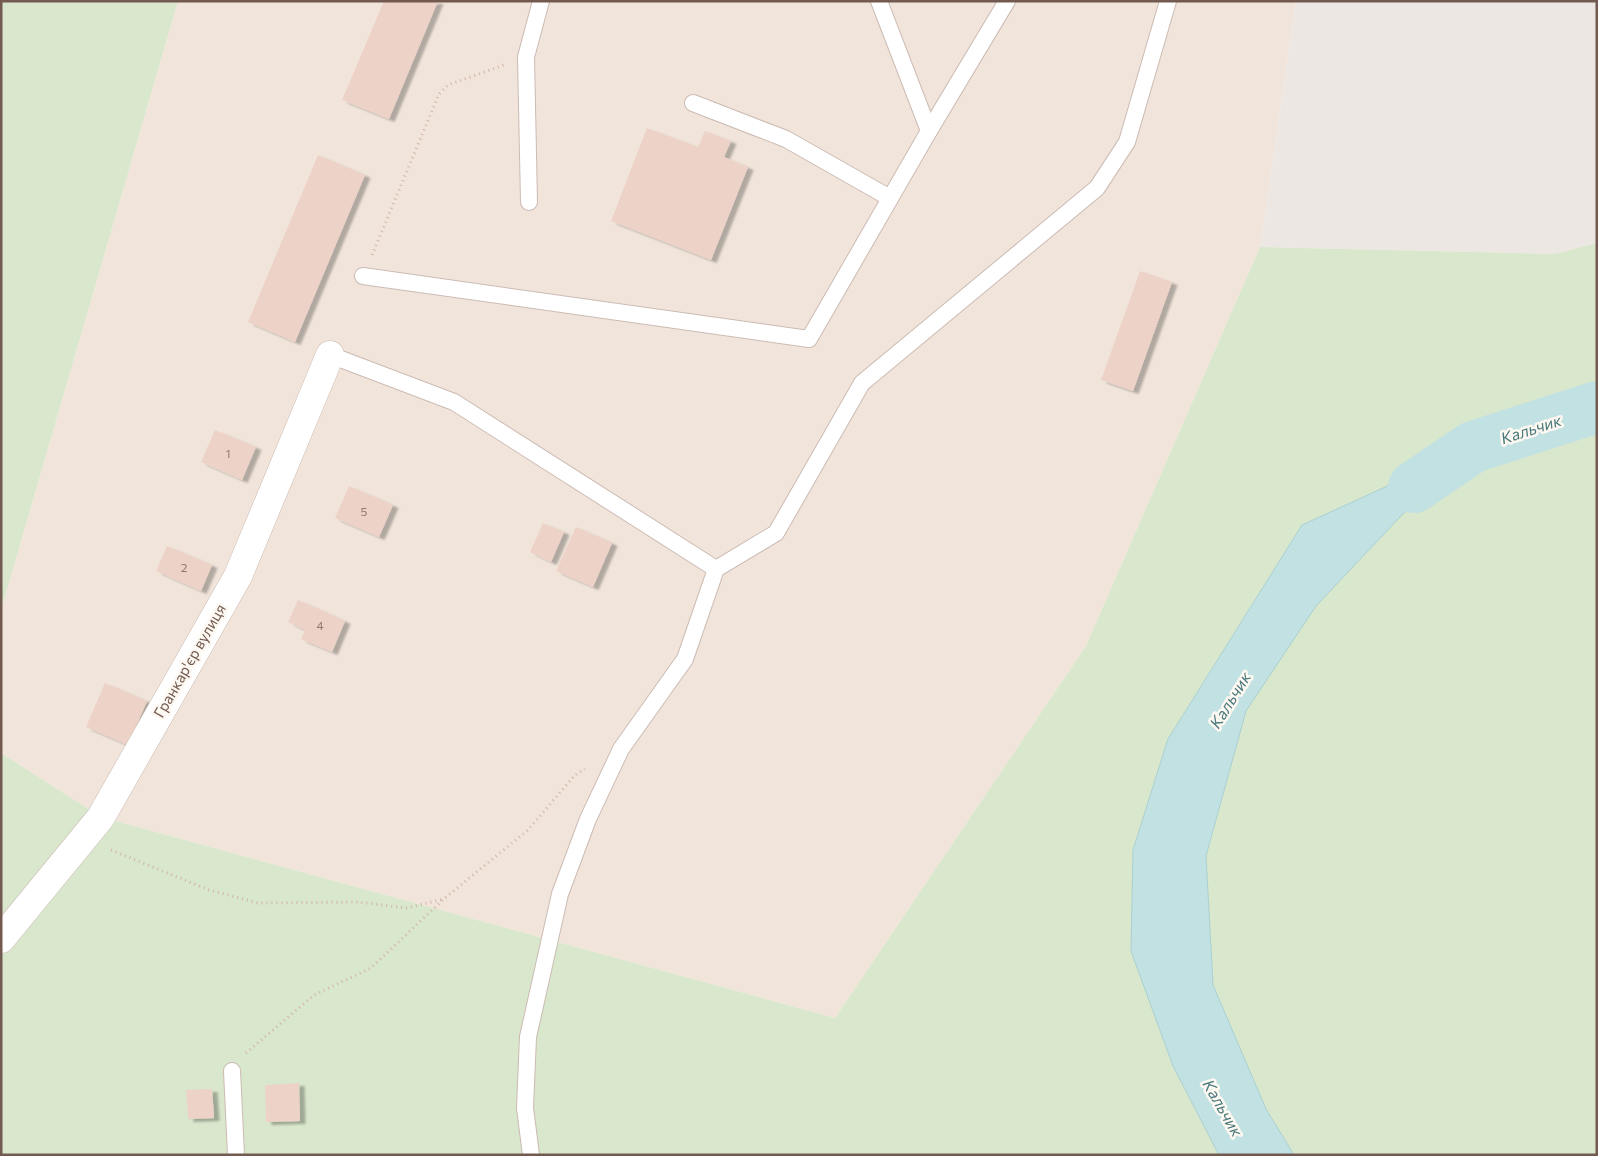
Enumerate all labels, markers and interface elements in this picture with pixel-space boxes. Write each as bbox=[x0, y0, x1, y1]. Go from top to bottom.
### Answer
water label: Кальчик bbox=[1498, 410, 1564, 447]
house number: 1 bbox=[225, 446, 231, 460]
house number: 5 bbox=[361, 504, 368, 518]
house number: 2 bbox=[181, 560, 188, 574]
street label: Гранкар'єр вулиця bbox=[149, 601, 229, 720]
house number: 4 bbox=[316, 618, 324, 632]
water label: Кальчик bbox=[1205, 668, 1254, 731]
water label: Кальчик bbox=[1200, 1076, 1248, 1140]

